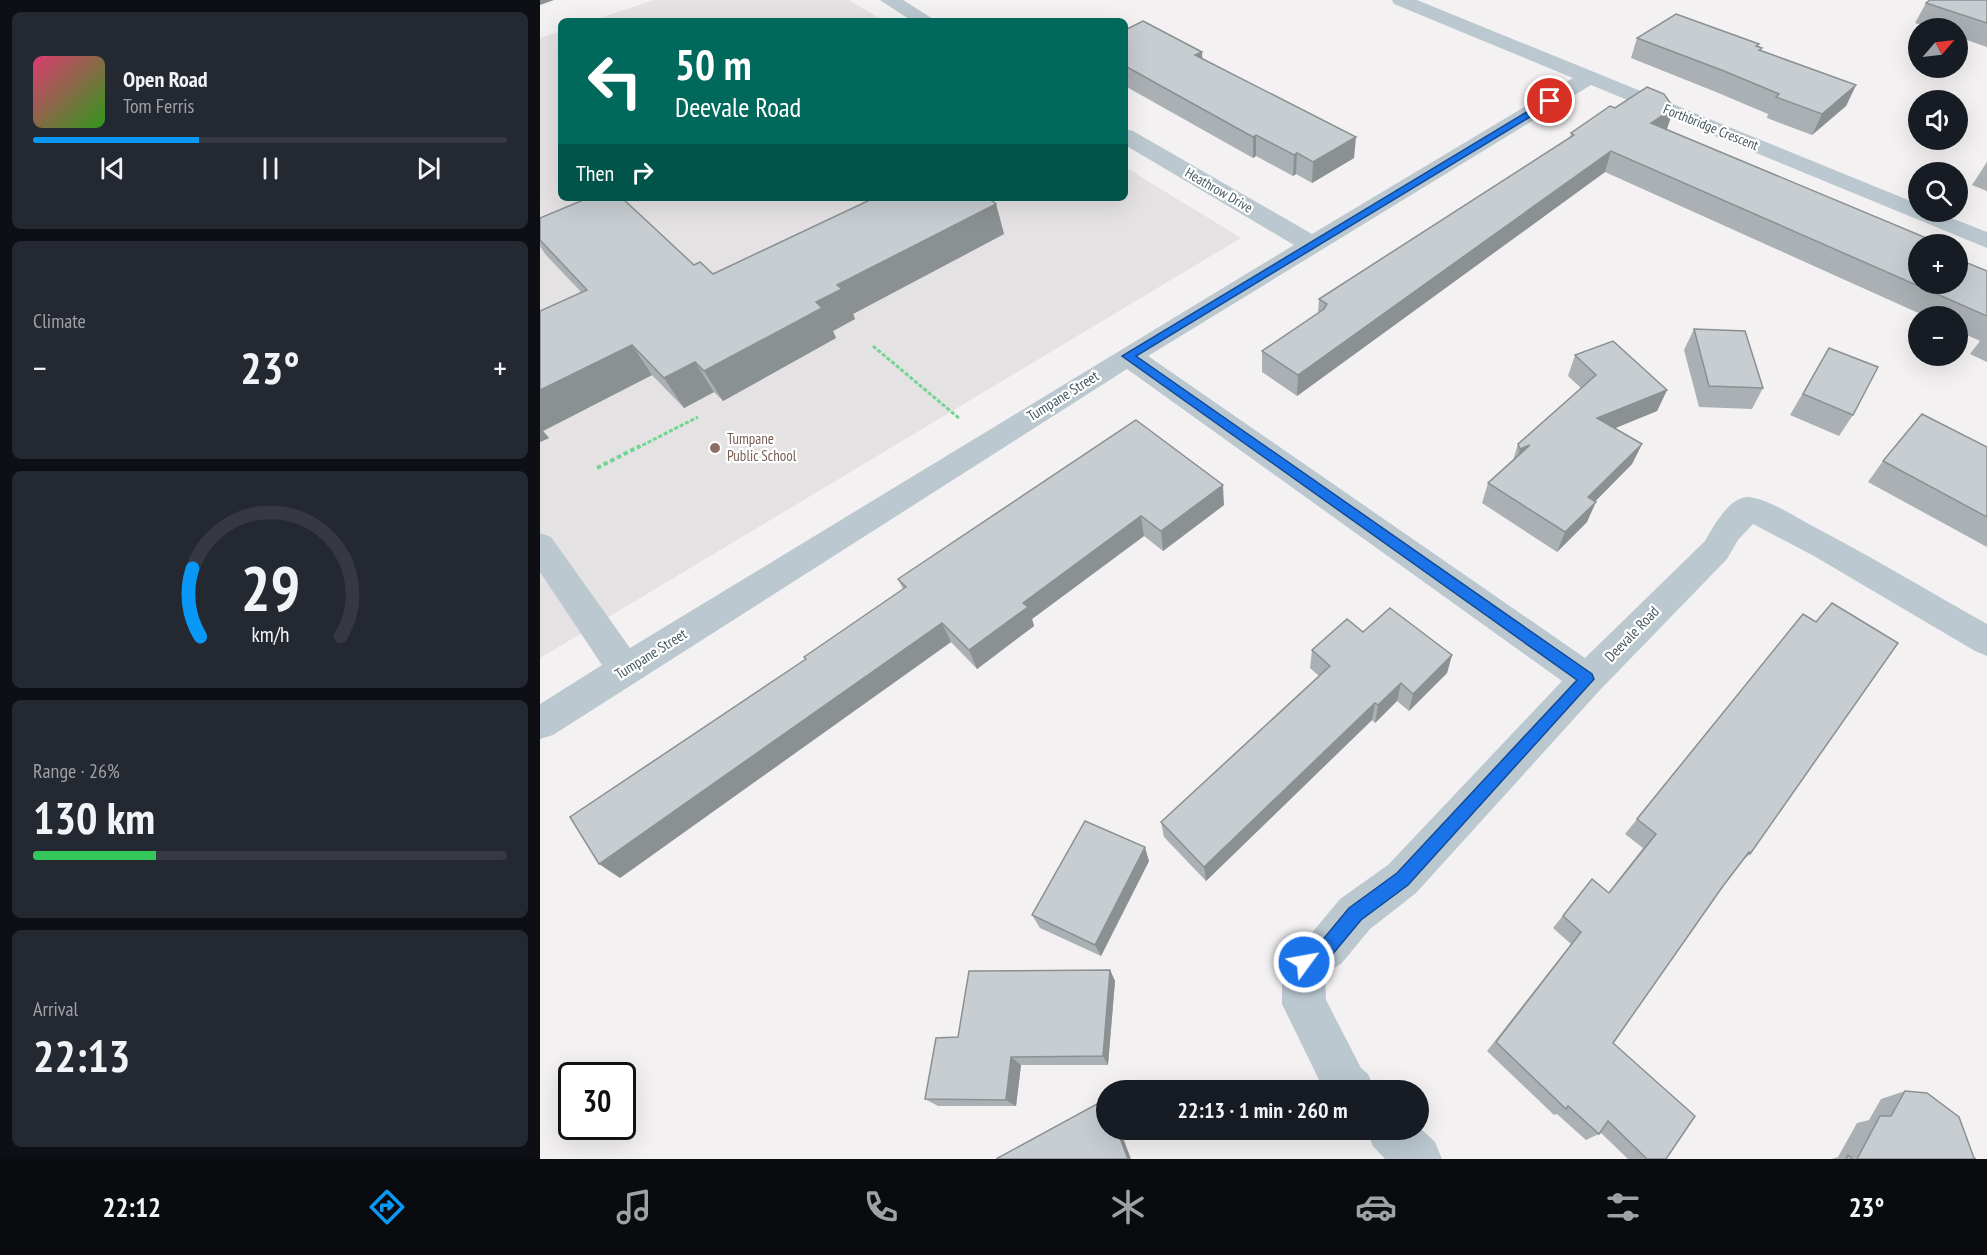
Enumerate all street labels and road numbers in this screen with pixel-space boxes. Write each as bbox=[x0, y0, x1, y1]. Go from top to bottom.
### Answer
street label: Forthbridge Crescent bbox=[1661, 100, 1761, 154]
street label: Heathrow Drive bbox=[1182, 163, 1256, 217]
street label: Tumpane Street bbox=[1023, 366, 1102, 425]
street label: Deevale Road bbox=[1600, 602, 1663, 665]
street label: Tumpane Street bbox=[611, 624, 690, 683]

